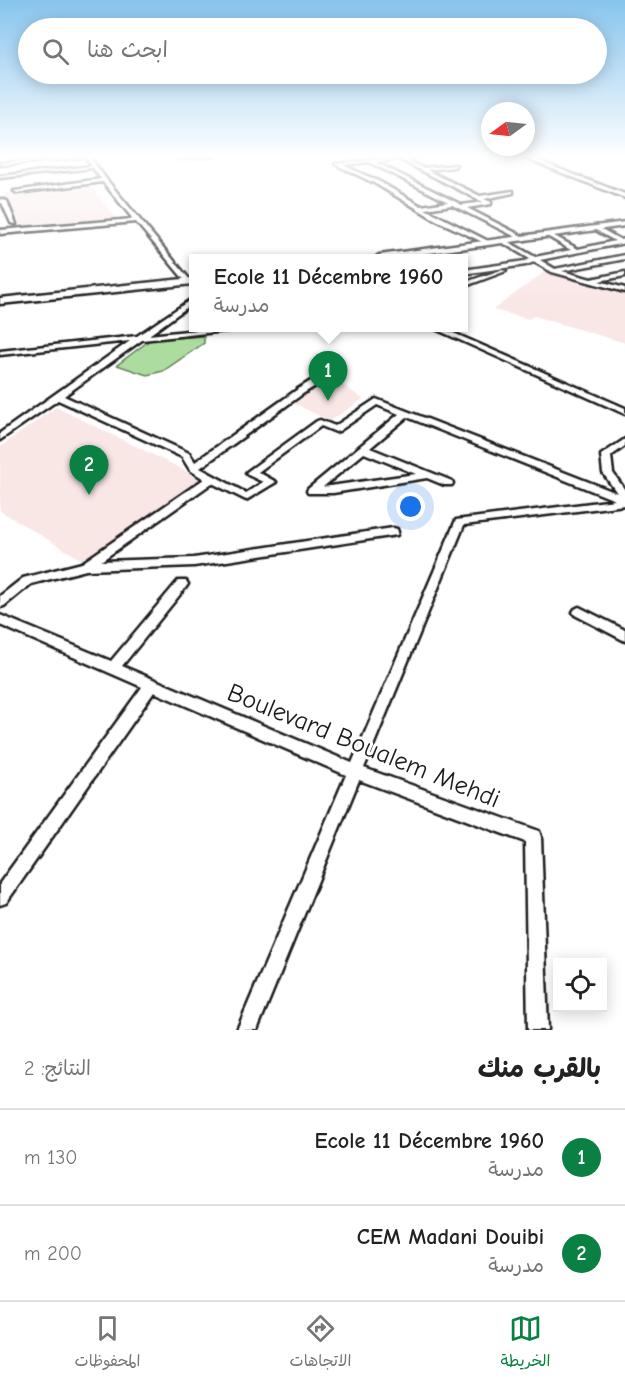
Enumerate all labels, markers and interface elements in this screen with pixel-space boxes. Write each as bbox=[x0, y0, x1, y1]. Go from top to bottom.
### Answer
search box bbox=[18, 18, 607, 84]
icon: search bbox=[39, 35, 72, 68]
text: ابحث هنا bbox=[87, 37, 168, 63]
north arrow bbox=[481, 102, 535, 156]
popup bbox=[189, 254, 468, 332]
text: Ecole 11 Décembre 1960 bbox=[214, 264, 443, 290]
text: مدرسة bbox=[214, 294, 269, 317]
pin: 1 bbox=[308, 352, 348, 401]
pin: 2 bbox=[70, 446, 109, 495]
your location bbox=[396, 492, 425, 521]
street label: Boulevard Boualem Mehdi bbox=[223, 677, 504, 814]
map controls bbox=[553, 958, 607, 1012]
button: locate bbox=[553, 958, 607, 1012]
text: بالقرب منك bbox=[478, 1054, 601, 1084]
text: النتائج: 2 bbox=[24, 1057, 91, 1080]
text: Ecole 11 Décembre 1960 bbox=[314, 1128, 544, 1154]
text: 130 m bbox=[24, 1146, 77, 1169]
text: 1 bbox=[578, 1146, 585, 1169]
text: مدرسة bbox=[488, 1158, 544, 1181]
text: CEM Madani Douibi bbox=[357, 1224, 544, 1250]
text: 200 m bbox=[24, 1242, 82, 1265]
text: 2 bbox=[577, 1242, 586, 1265]
text: مدرسة bbox=[488, 1254, 544, 1277]
tab: المحفوظات bbox=[75, 1312, 140, 1375]
tab: الاتجاهات bbox=[290, 1312, 351, 1375]
tab: الخريطة bbox=[501, 1312, 550, 1375]

